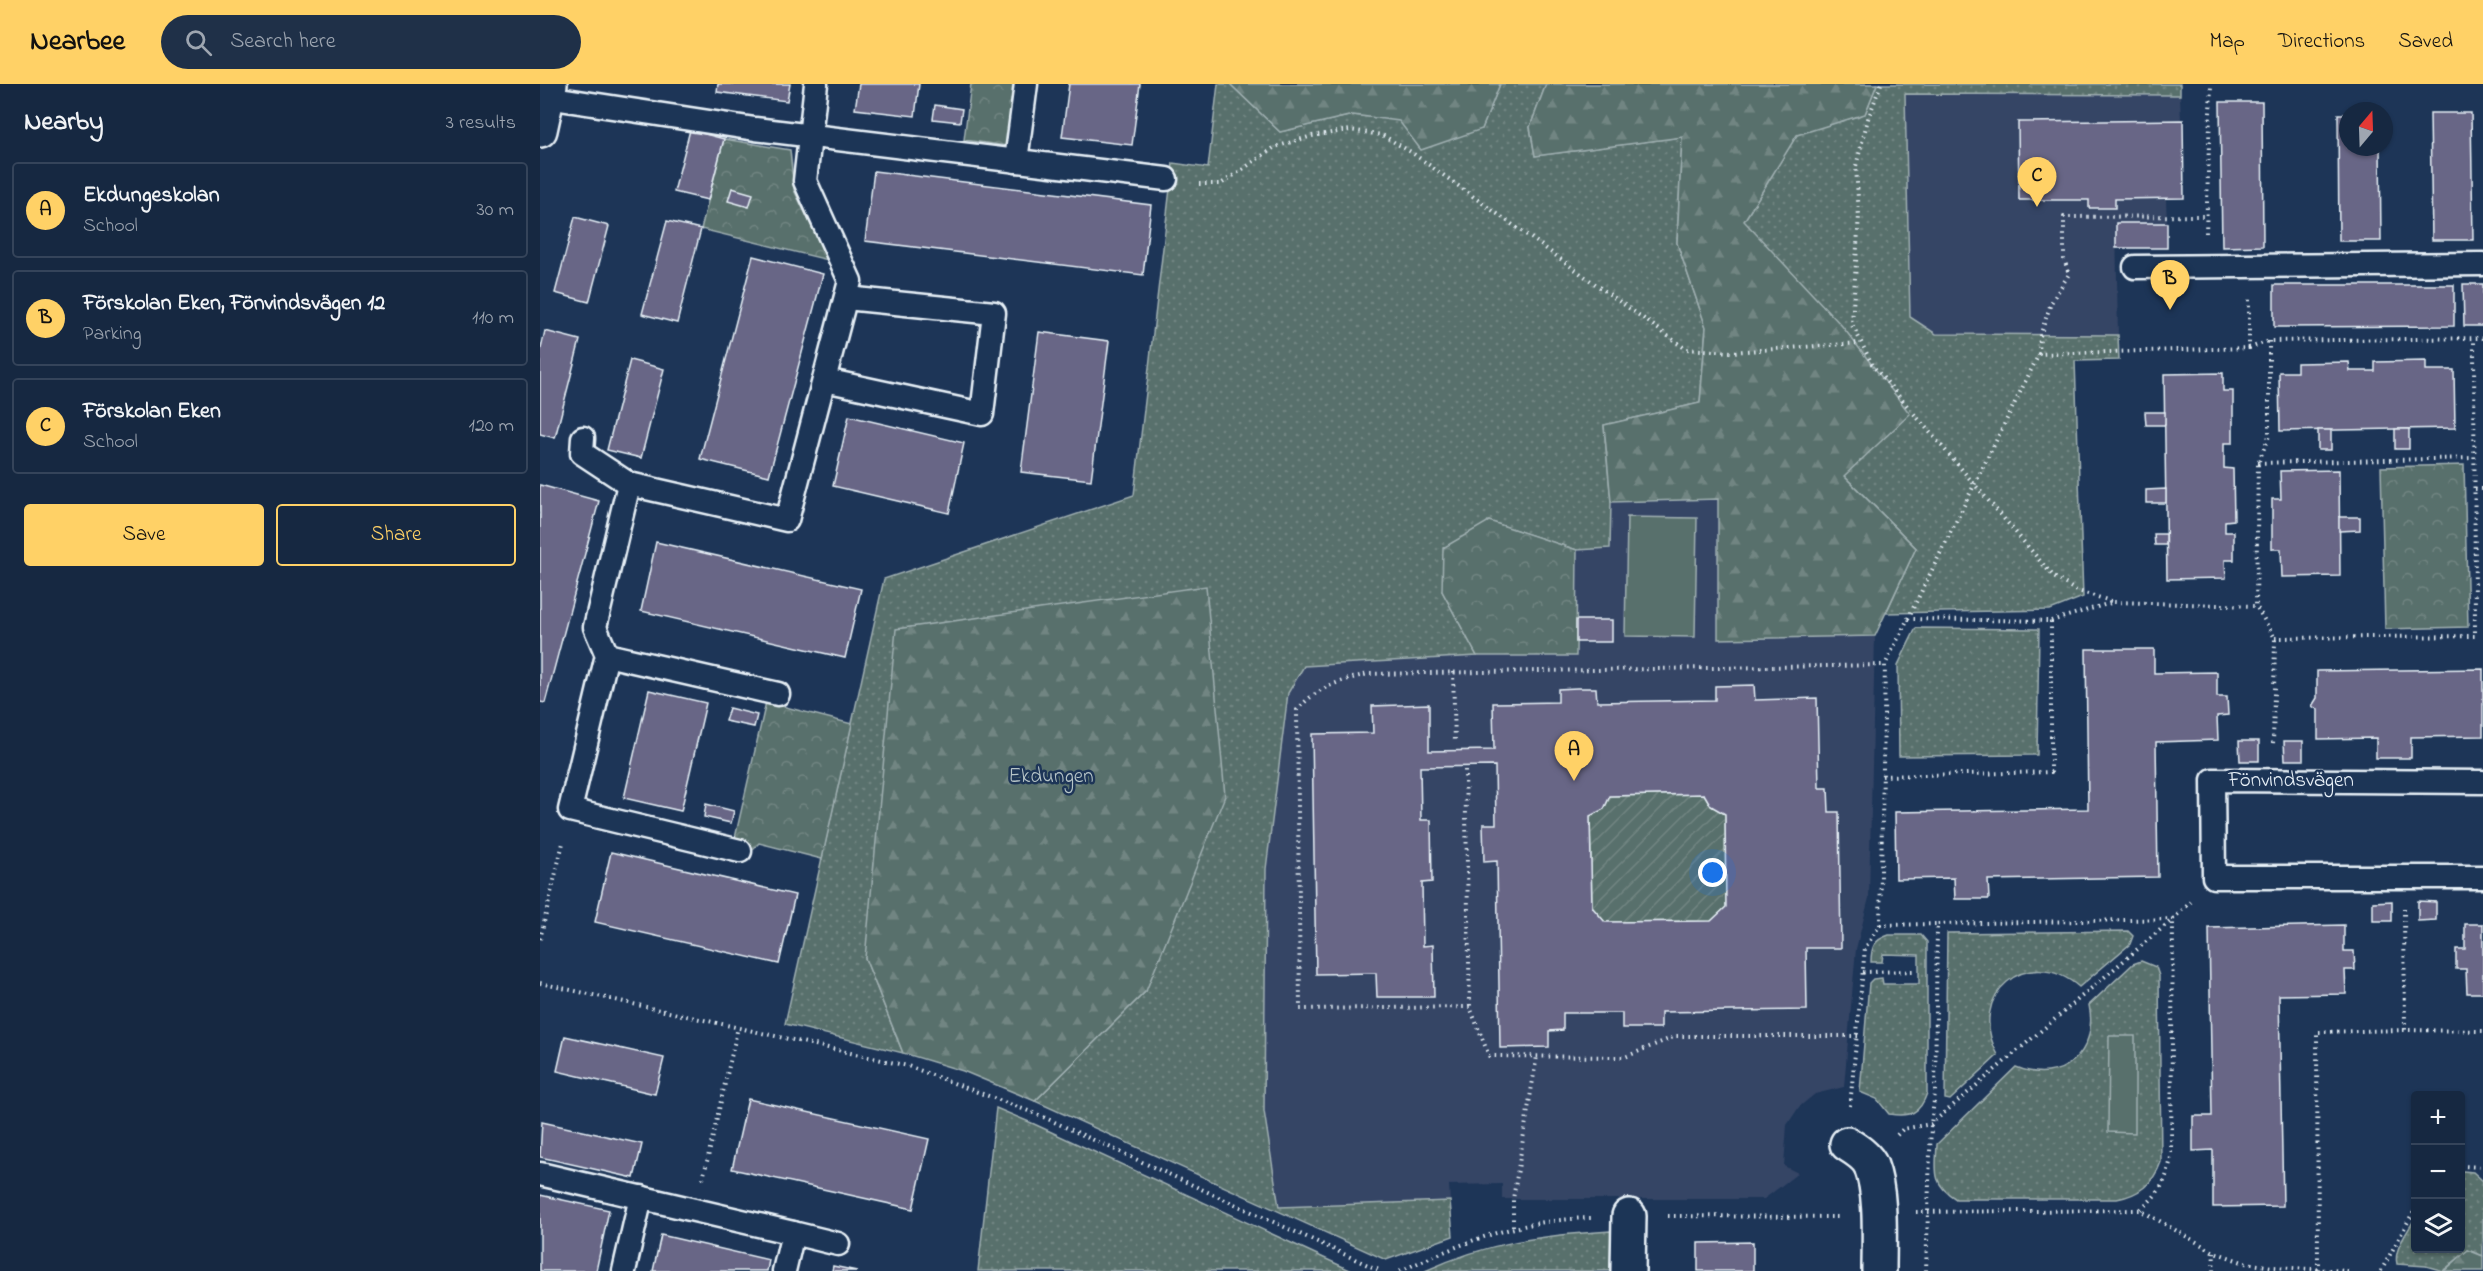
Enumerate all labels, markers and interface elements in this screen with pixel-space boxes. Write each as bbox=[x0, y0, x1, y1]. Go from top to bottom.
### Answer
search box bbox=[161, 15, 581, 69]
text: Nearbee bbox=[30, 22, 125, 63]
icon: search bbox=[182, 26, 215, 59]
text: Search here bbox=[230, 26, 336, 58]
text: Map bbox=[2209, 27, 2245, 57]
text: Directions bbox=[2278, 27, 2365, 57]
text: Saved bbox=[2398, 27, 2453, 57]
north arrow bbox=[2339, 102, 2393, 156]
text: Nearby bbox=[24, 104, 103, 142]
text: 3 results bbox=[446, 109, 516, 138]
pin: C bbox=[2018, 158, 2056, 207]
text: Ekdungeskolan bbox=[83, 180, 220, 212]
text: A bbox=[39, 196, 52, 225]
text: 30 m bbox=[477, 196, 514, 225]
text: School bbox=[83, 212, 138, 241]
pin: B bbox=[2150, 260, 2190, 310]
text: Förskolan Eken, Fönvindsvägen 12 bbox=[83, 288, 385, 320]
text: B bbox=[39, 304, 52, 333]
text: 110 m bbox=[472, 304, 514, 333]
text: Parking bbox=[83, 320, 142, 349]
text: Förskolan Eken bbox=[83, 396, 221, 428]
text: C bbox=[40, 412, 51, 441]
text: 120 m bbox=[469, 412, 514, 441]
text: School bbox=[83, 428, 138, 457]
button: Save bbox=[24, 504, 264, 566]
button: Share bbox=[276, 504, 516, 566]
pin: A bbox=[1554, 732, 1594, 781]
park label: Ekdungen bbox=[1008, 762, 1094, 794]
street label: Fönvindsvägen bbox=[2227, 766, 2354, 798]
your location bbox=[1698, 858, 1727, 887]
map controls bbox=[2411, 1091, 2465, 1253]
button: + bbox=[2411, 1091, 2465, 1145]
button: − bbox=[2411, 1145, 2465, 1199]
button: layers bbox=[2411, 1199, 2465, 1253]

